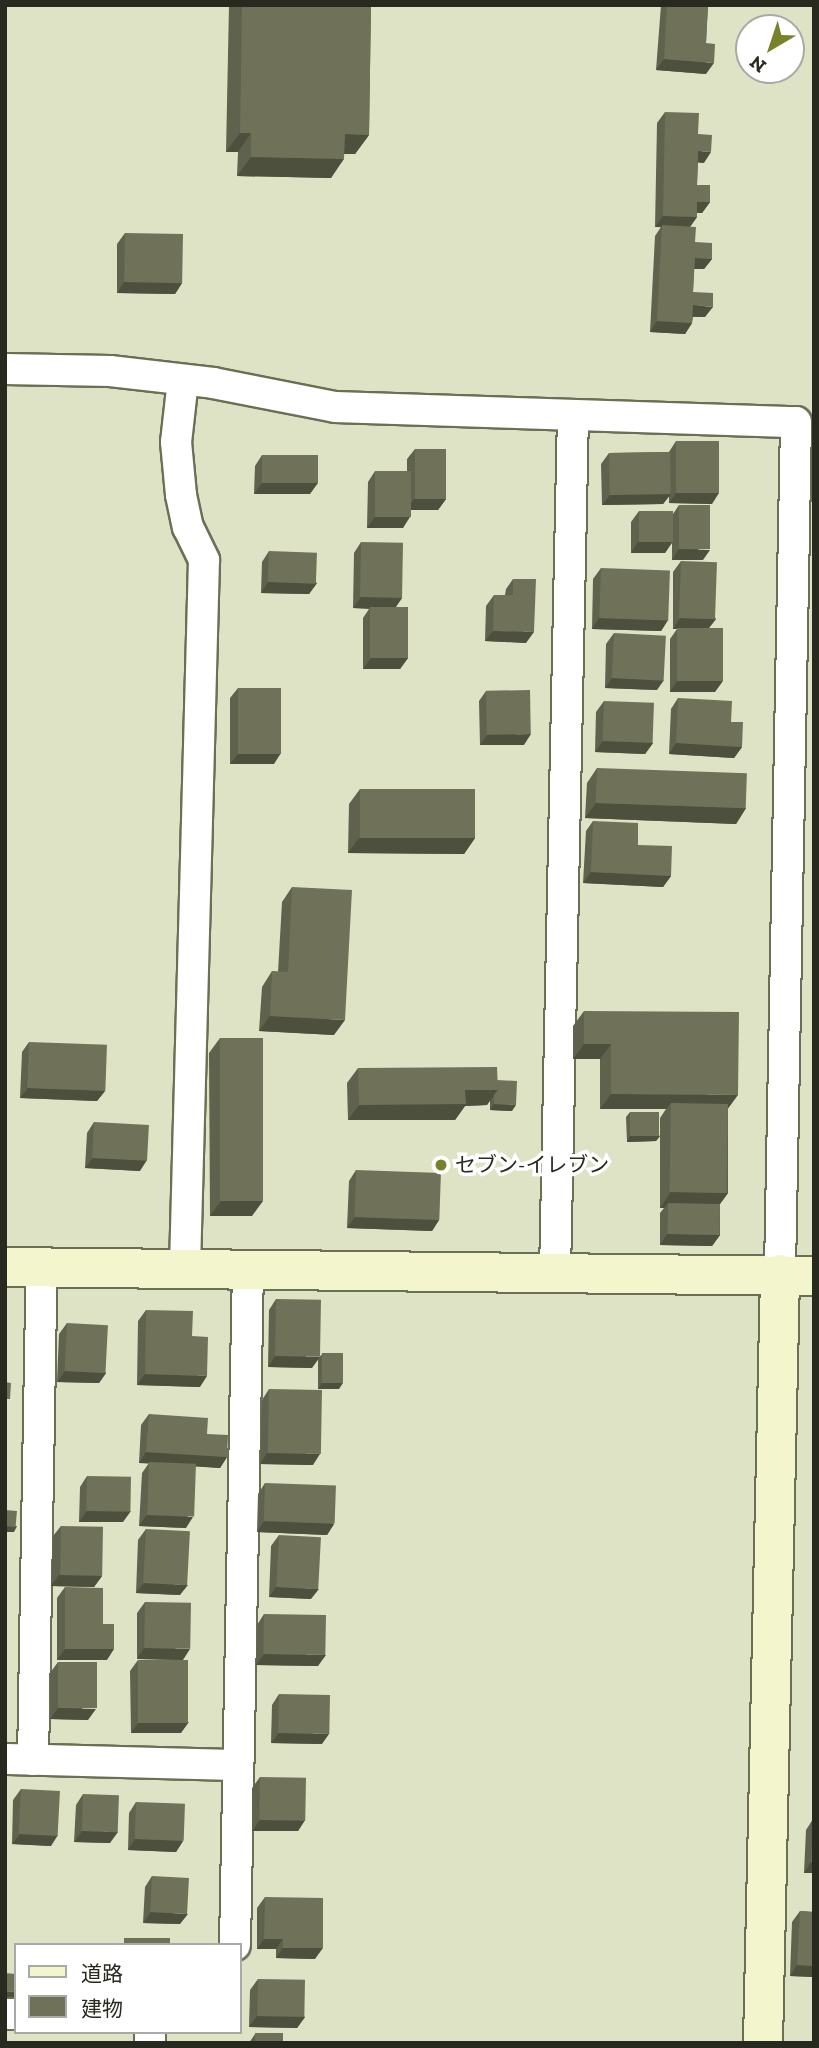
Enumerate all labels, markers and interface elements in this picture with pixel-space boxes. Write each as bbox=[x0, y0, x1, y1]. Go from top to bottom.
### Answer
north arrow bbox=[735, 14, 805, 84]
text: N bbox=[745, 51, 771, 78]
place label: セブン-イレブン bbox=[455, 1152, 609, 1178]
marker: セブン-イレブン bbox=[433, 1157, 449, 1173]
legend bbox=[14, 1943, 242, 2034]
text: 道路 bbox=[81, 1961, 123, 1986]
text: 建物 bbox=[81, 1996, 123, 2021]

